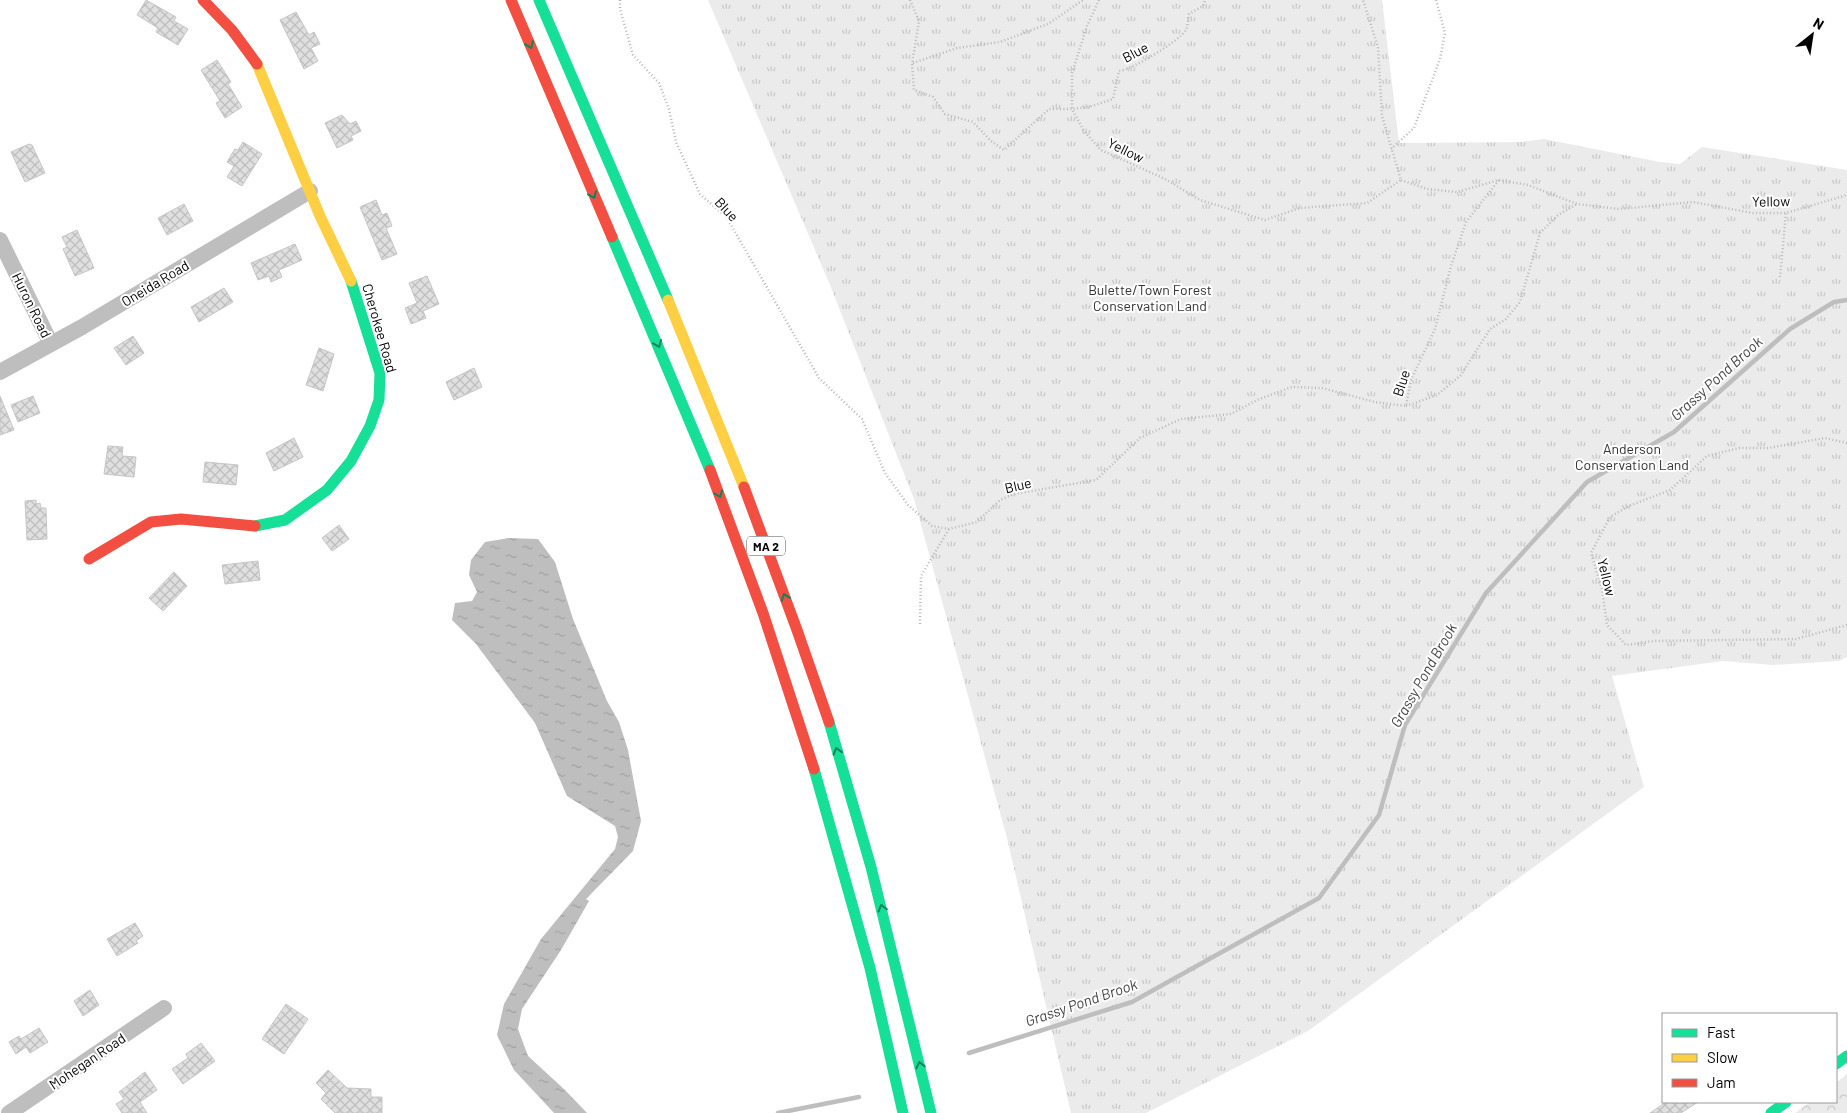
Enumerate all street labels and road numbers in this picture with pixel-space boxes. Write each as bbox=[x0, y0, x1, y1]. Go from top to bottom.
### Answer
street label: Blue bbox=[1119, 38, 1151, 66]
street label: Yellow bbox=[1105, 134, 1147, 166]
street label: Yellow bbox=[1752, 192, 1790, 210]
street label: Blue bbox=[712, 193, 742, 225]
street label: Oneida Road bbox=[118, 256, 192, 310]
street label: Huron Road bbox=[9, 270, 55, 340]
street label: Cherokee Road bbox=[359, 282, 401, 374]
street label: Blue bbox=[1389, 368, 1413, 398]
street label: Blue bbox=[1003, 474, 1033, 496]
road number: MA 2 bbox=[747, 536, 785, 556]
street label: Yellow bbox=[1594, 556, 1620, 598]
street label: Mohegan Road bbox=[46, 1029, 128, 1093]

